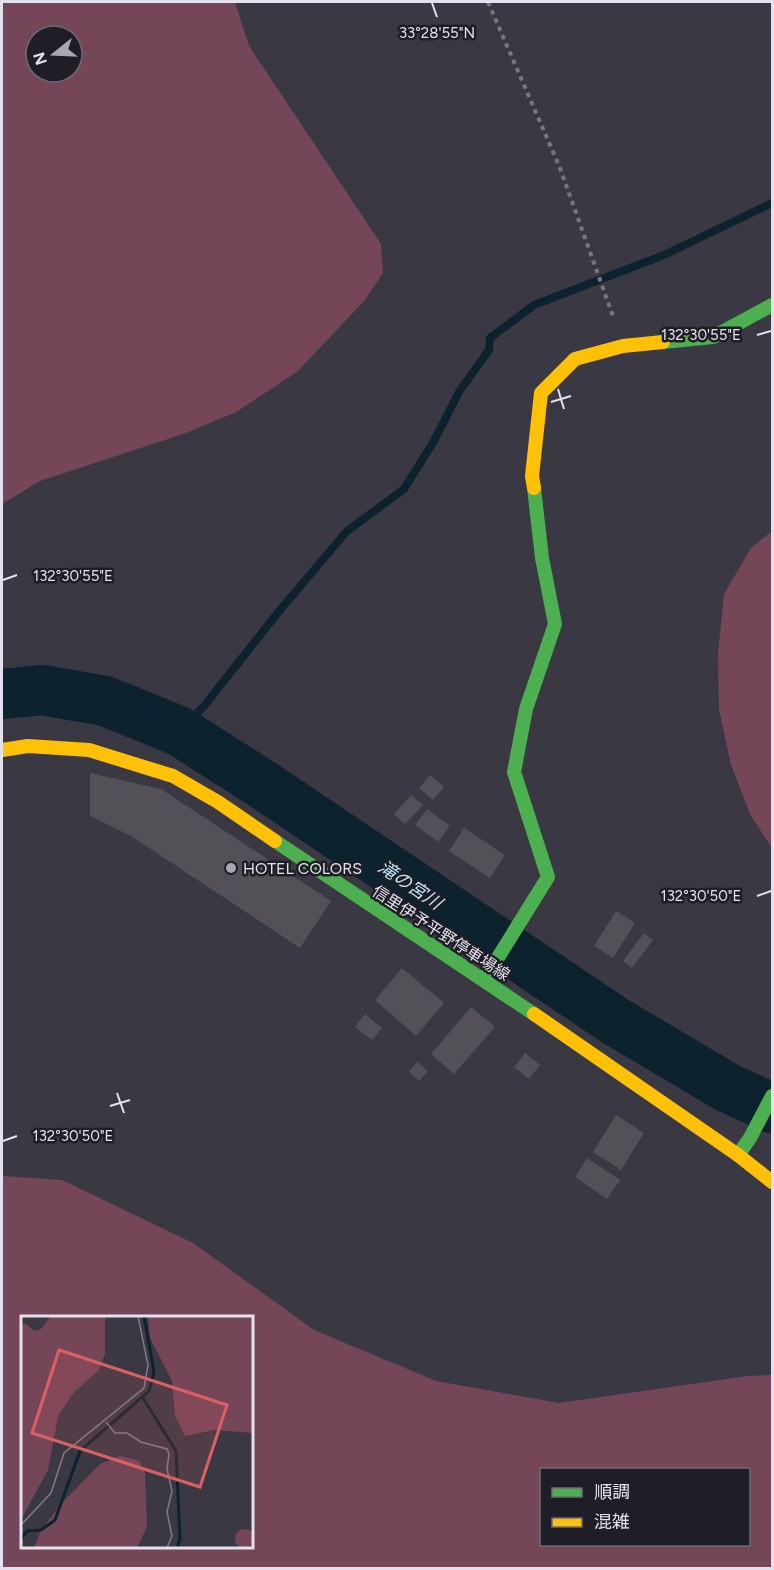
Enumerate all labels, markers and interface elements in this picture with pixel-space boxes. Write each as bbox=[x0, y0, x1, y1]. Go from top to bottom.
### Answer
north arrow bbox=[24, 24, 84, 84]
text: 33°28'55"N bbox=[399, 24, 475, 42]
text: N bbox=[29, 50, 51, 67]
text: 132°30'55"E bbox=[661, 326, 741, 344]
text: 132°30'55"E bbox=[33, 567, 113, 585]
water label: 滝の宮川 bbox=[374, 856, 448, 915]
place label: HOTEL COLORS bbox=[243, 859, 362, 878]
marker: HOTEL COLORS bbox=[224, 861, 238, 875]
street label: 信里伊予平野停車場線 bbox=[369, 881, 513, 985]
text: 132°30'50"E bbox=[661, 887, 741, 905]
text: 132°30'50"E bbox=[33, 1127, 113, 1145]
inset map bbox=[21, 1316, 254, 1549]
legend bbox=[540, 1468, 750, 1546]
text: 順調 bbox=[594, 1481, 630, 1503]
text: 混雑 bbox=[594, 1511, 630, 1533]

